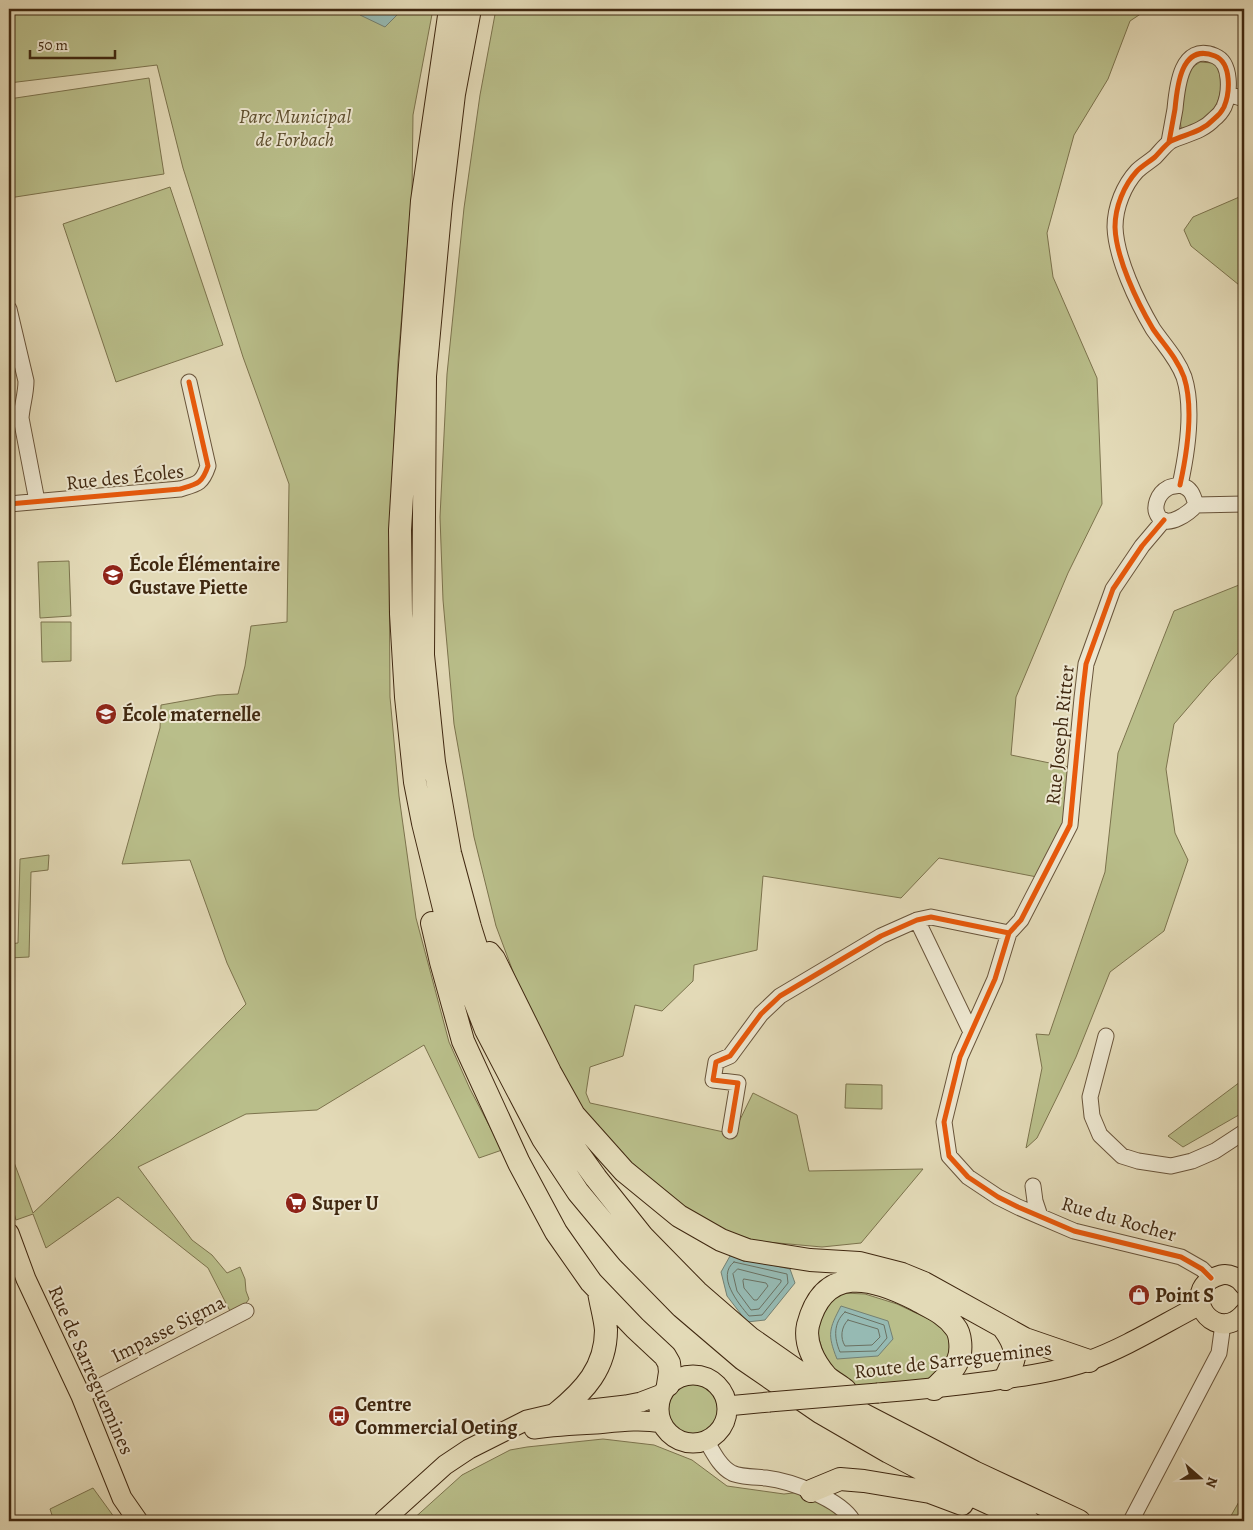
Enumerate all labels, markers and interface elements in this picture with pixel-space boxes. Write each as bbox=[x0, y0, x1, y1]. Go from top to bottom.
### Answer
scale bar bbox=[30, 28, 115, 60]
text: 50 m bbox=[38, 35, 68, 55]
park label: Parc Municipal de Forbach bbox=[239, 103, 351, 153]
street label: Rue des Écoles bbox=[65, 457, 185, 497]
place label: École Élémentaire Gustave Piette bbox=[129, 551, 280, 601]
school or university icon: École Élémentaire Gustave Piette bbox=[101, 563, 125, 587]
street label: Rue Joseph Ritter bbox=[1039, 663, 1081, 806]
place label: École maternelle bbox=[122, 701, 261, 728]
school or university icon: École maternelle bbox=[94, 702, 118, 726]
place label: Super U bbox=[312, 1190, 379, 1217]
street label: Rue du Rocher bbox=[1058, 1190, 1180, 1248]
supermarket icon: Super U bbox=[284, 1191, 308, 1215]
street label: Rue de Sarreguemines bbox=[42, 1281, 140, 1459]
place label: Point S bbox=[1155, 1282, 1214, 1309]
shop icon: Point S bbox=[1127, 1283, 1151, 1307]
street label: Impasse Sigma bbox=[106, 1288, 230, 1369]
street label: Route de Sarreguemines bbox=[853, 1334, 1053, 1386]
place label: Centre Commercial Oeting bbox=[355, 1391, 518, 1441]
bus stop icon: Centre Commercial Oeting bbox=[327, 1404, 351, 1428]
north arrow bbox=[1176, 1452, 1226, 1502]
text: N bbox=[1201, 1474, 1222, 1490]

